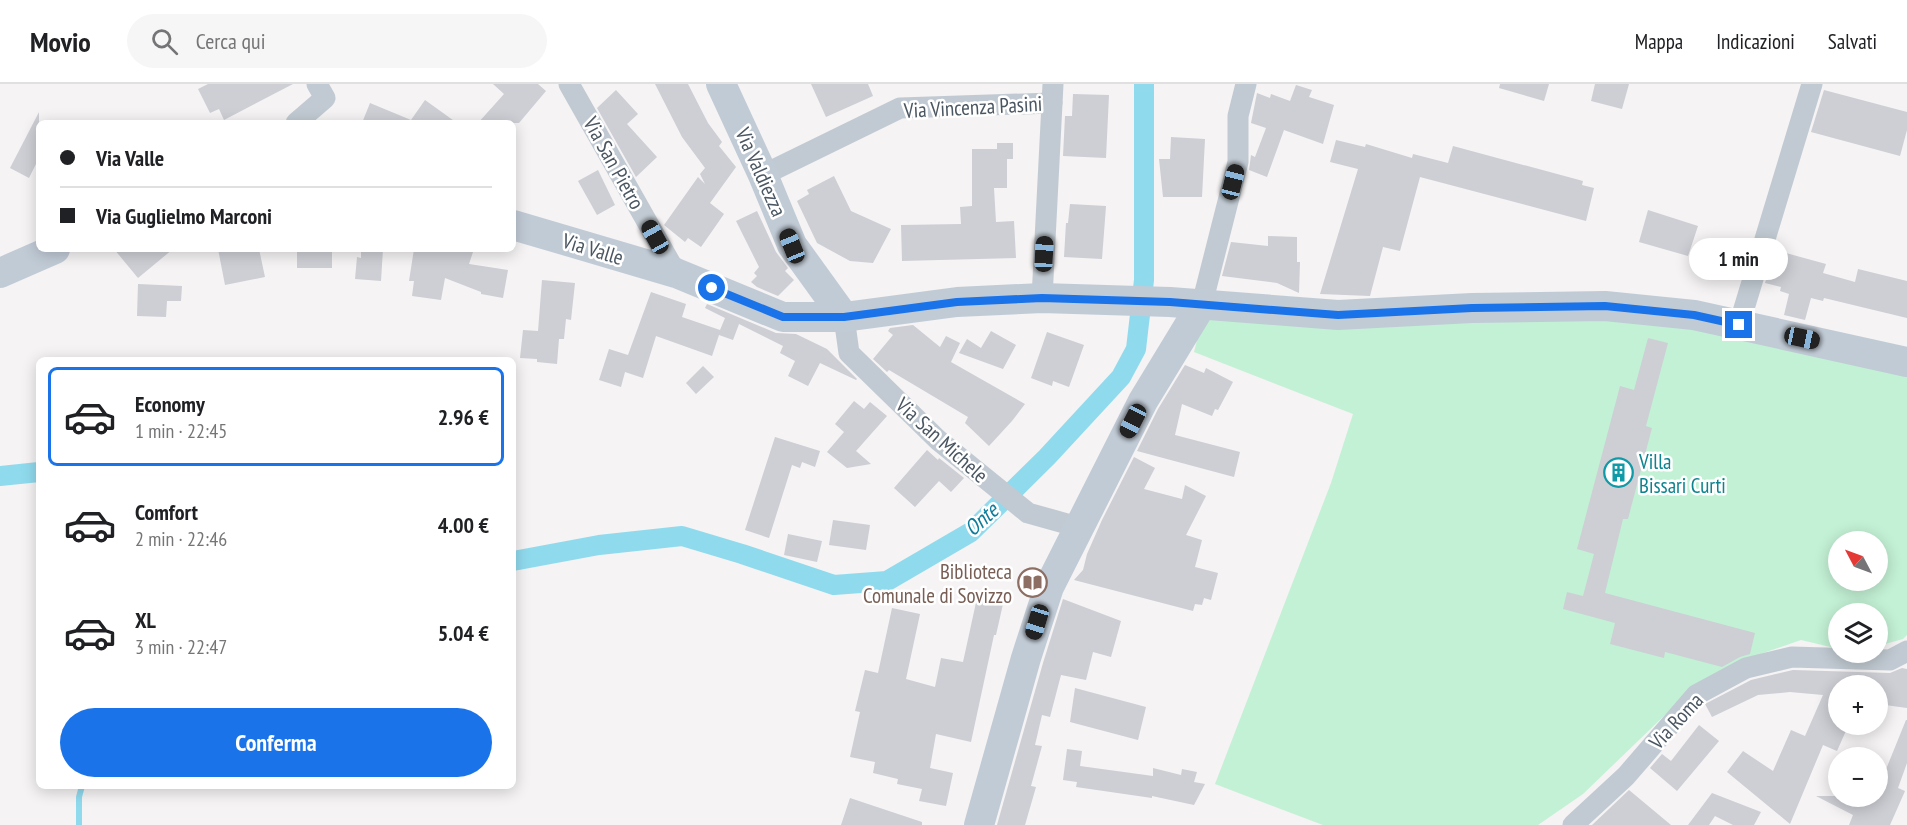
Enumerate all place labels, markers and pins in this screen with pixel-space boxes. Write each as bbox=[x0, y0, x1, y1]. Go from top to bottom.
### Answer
place label: Villa Bissari Curti bbox=[1638, 448, 1726, 499]
building icon: Villa Bissari Curti bbox=[1602, 457, 1634, 489]
place label: Biblioteca Comunale di Sovizzo bbox=[863, 558, 1012, 609]
library icon: Biblioteca Comunale di Sovizzo bbox=[1017, 567, 1049, 599]

